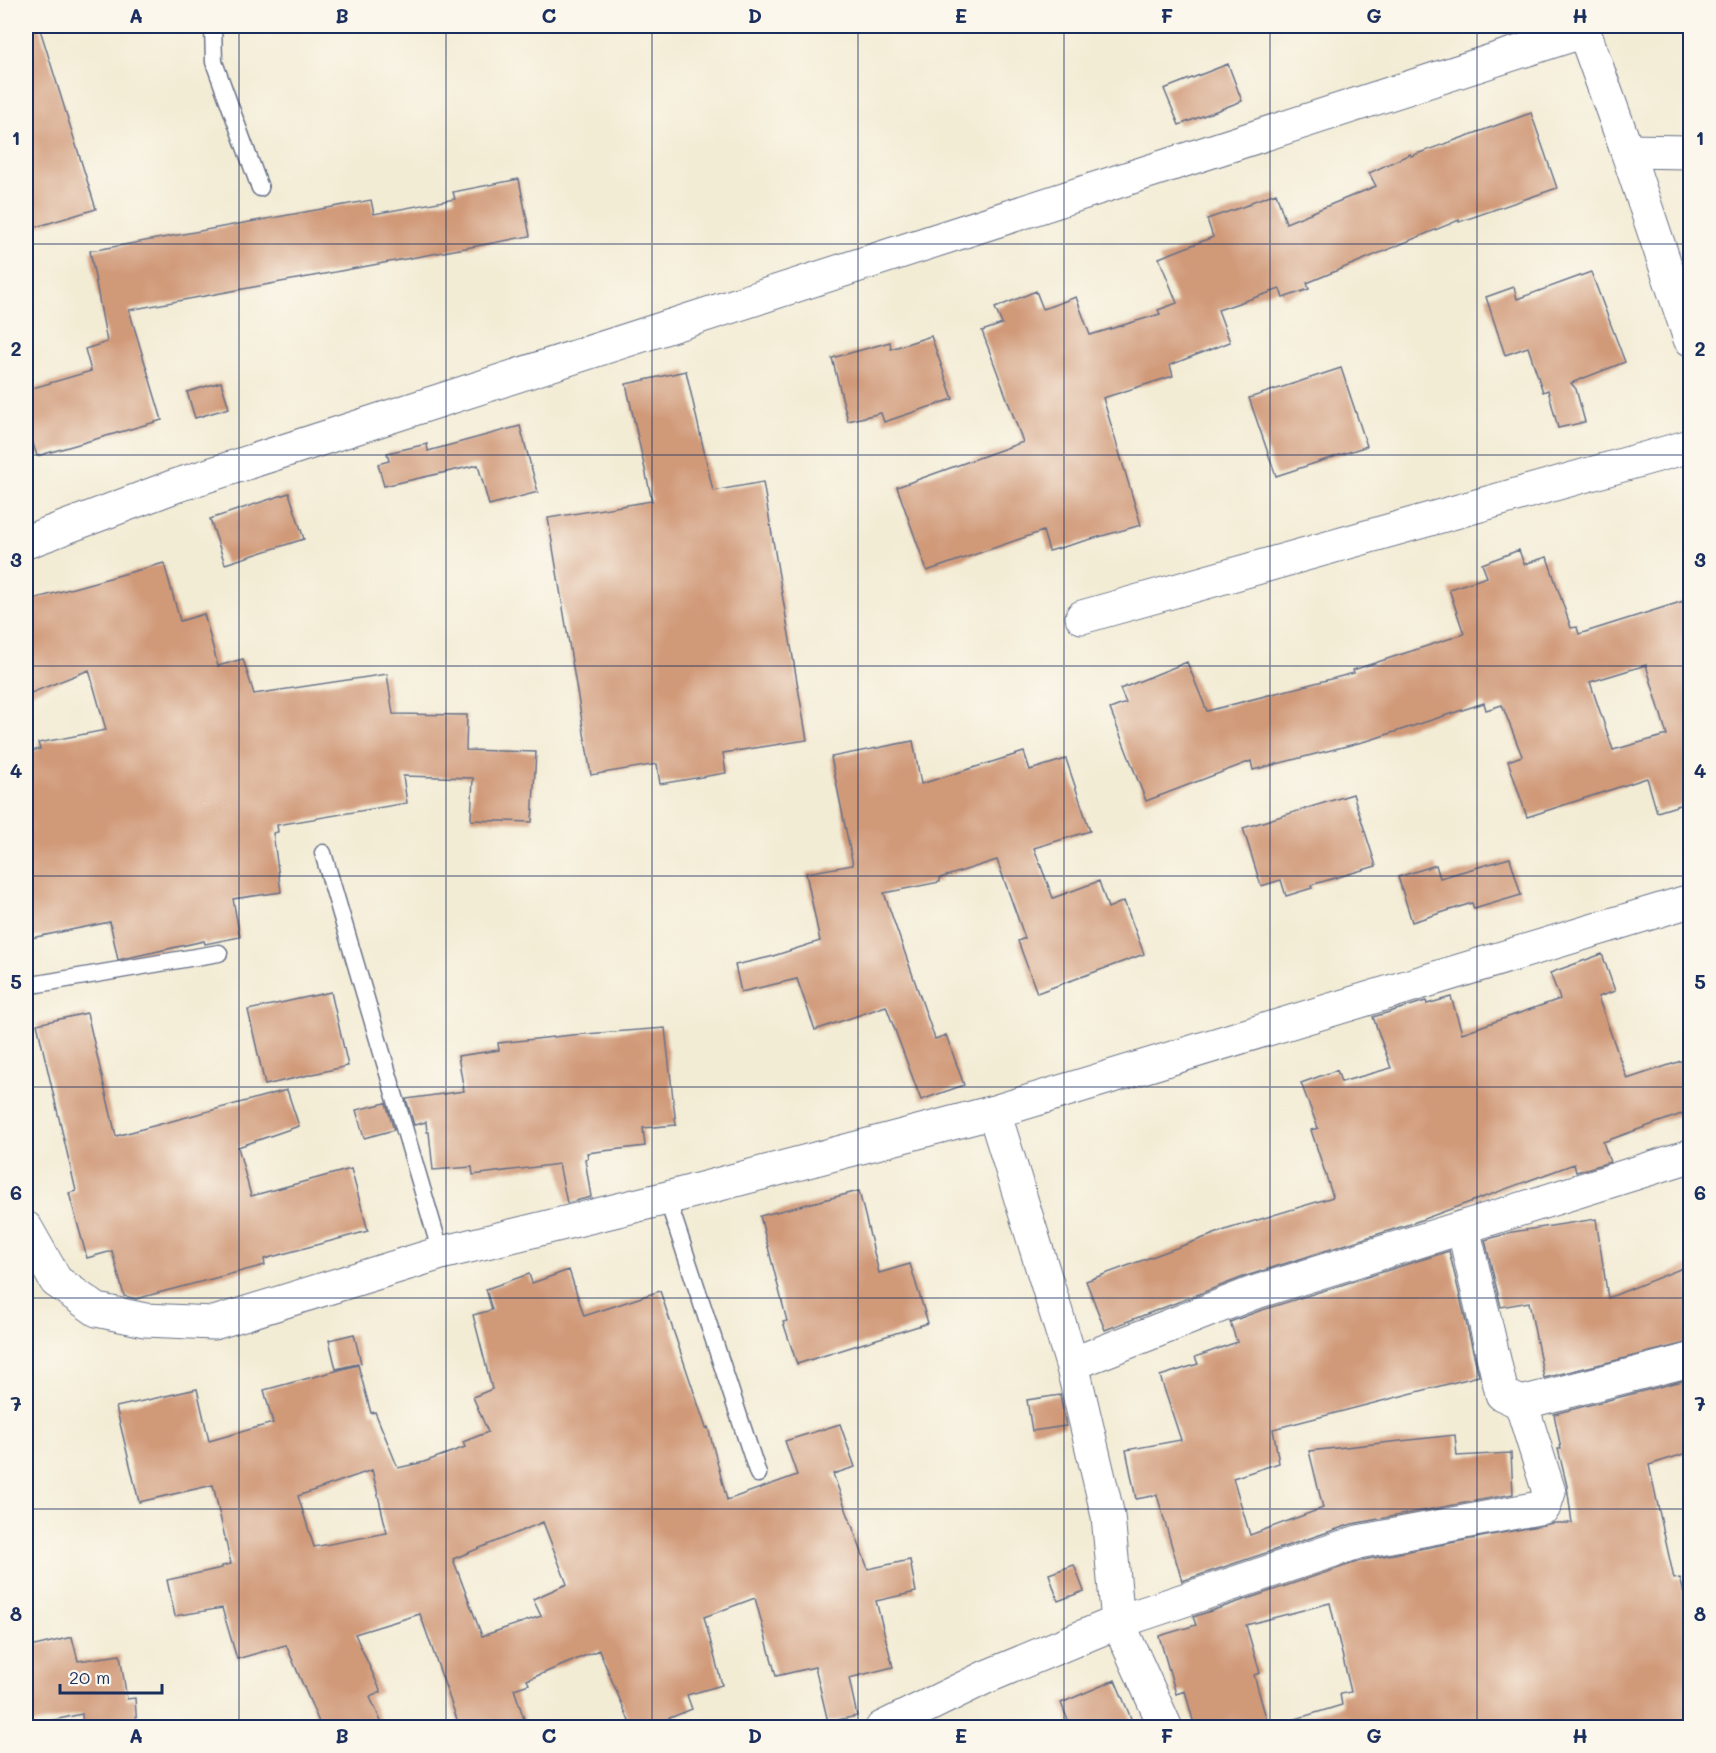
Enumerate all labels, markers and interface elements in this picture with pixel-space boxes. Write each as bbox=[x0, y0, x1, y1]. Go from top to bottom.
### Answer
text: A bbox=[129, 2, 143, 28]
text: B bbox=[335, 2, 349, 28]
text: C bbox=[542, 2, 557, 28]
text: D bbox=[748, 2, 762, 28]
text: E bbox=[955, 2, 967, 28]
text: F bbox=[1161, 2, 1174, 28]
text: G bbox=[1366, 2, 1382, 28]
text: H bbox=[1572, 2, 1588, 28]
text: 1 bbox=[12, 124, 20, 150]
text: 1 bbox=[1696, 124, 1704, 150]
text: 2 bbox=[10, 335, 22, 361]
text: 2 bbox=[1694, 335, 1706, 361]
text: 3 bbox=[10, 546, 22, 572]
text: 3 bbox=[1694, 546, 1706, 572]
text: 4 bbox=[10, 757, 23, 783]
text: 4 bbox=[1694, 757, 1707, 783]
text: 5 bbox=[10, 968, 22, 994]
text: 5 bbox=[1694, 968, 1706, 994]
text: 6 bbox=[10, 1179, 22, 1205]
text: 6 bbox=[1694, 1179, 1706, 1205]
text: 7 bbox=[10, 1390, 22, 1416]
text: 7 bbox=[1694, 1390, 1706, 1416]
text: 8 bbox=[10, 1600, 22, 1626]
text: 8 bbox=[1694, 1600, 1706, 1626]
scale bar bbox=[60, 1657, 162, 1695]
text: 20 m bbox=[69, 1665, 110, 1689]
text: A bbox=[129, 1722, 143, 1748]
text: B bbox=[335, 1722, 349, 1748]
text: C bbox=[542, 1722, 557, 1748]
text: D bbox=[748, 1722, 762, 1748]
text: E bbox=[955, 1722, 967, 1748]
text: F bbox=[1161, 1722, 1174, 1748]
text: G bbox=[1366, 1722, 1382, 1748]
text: H bbox=[1572, 1722, 1588, 1748]

